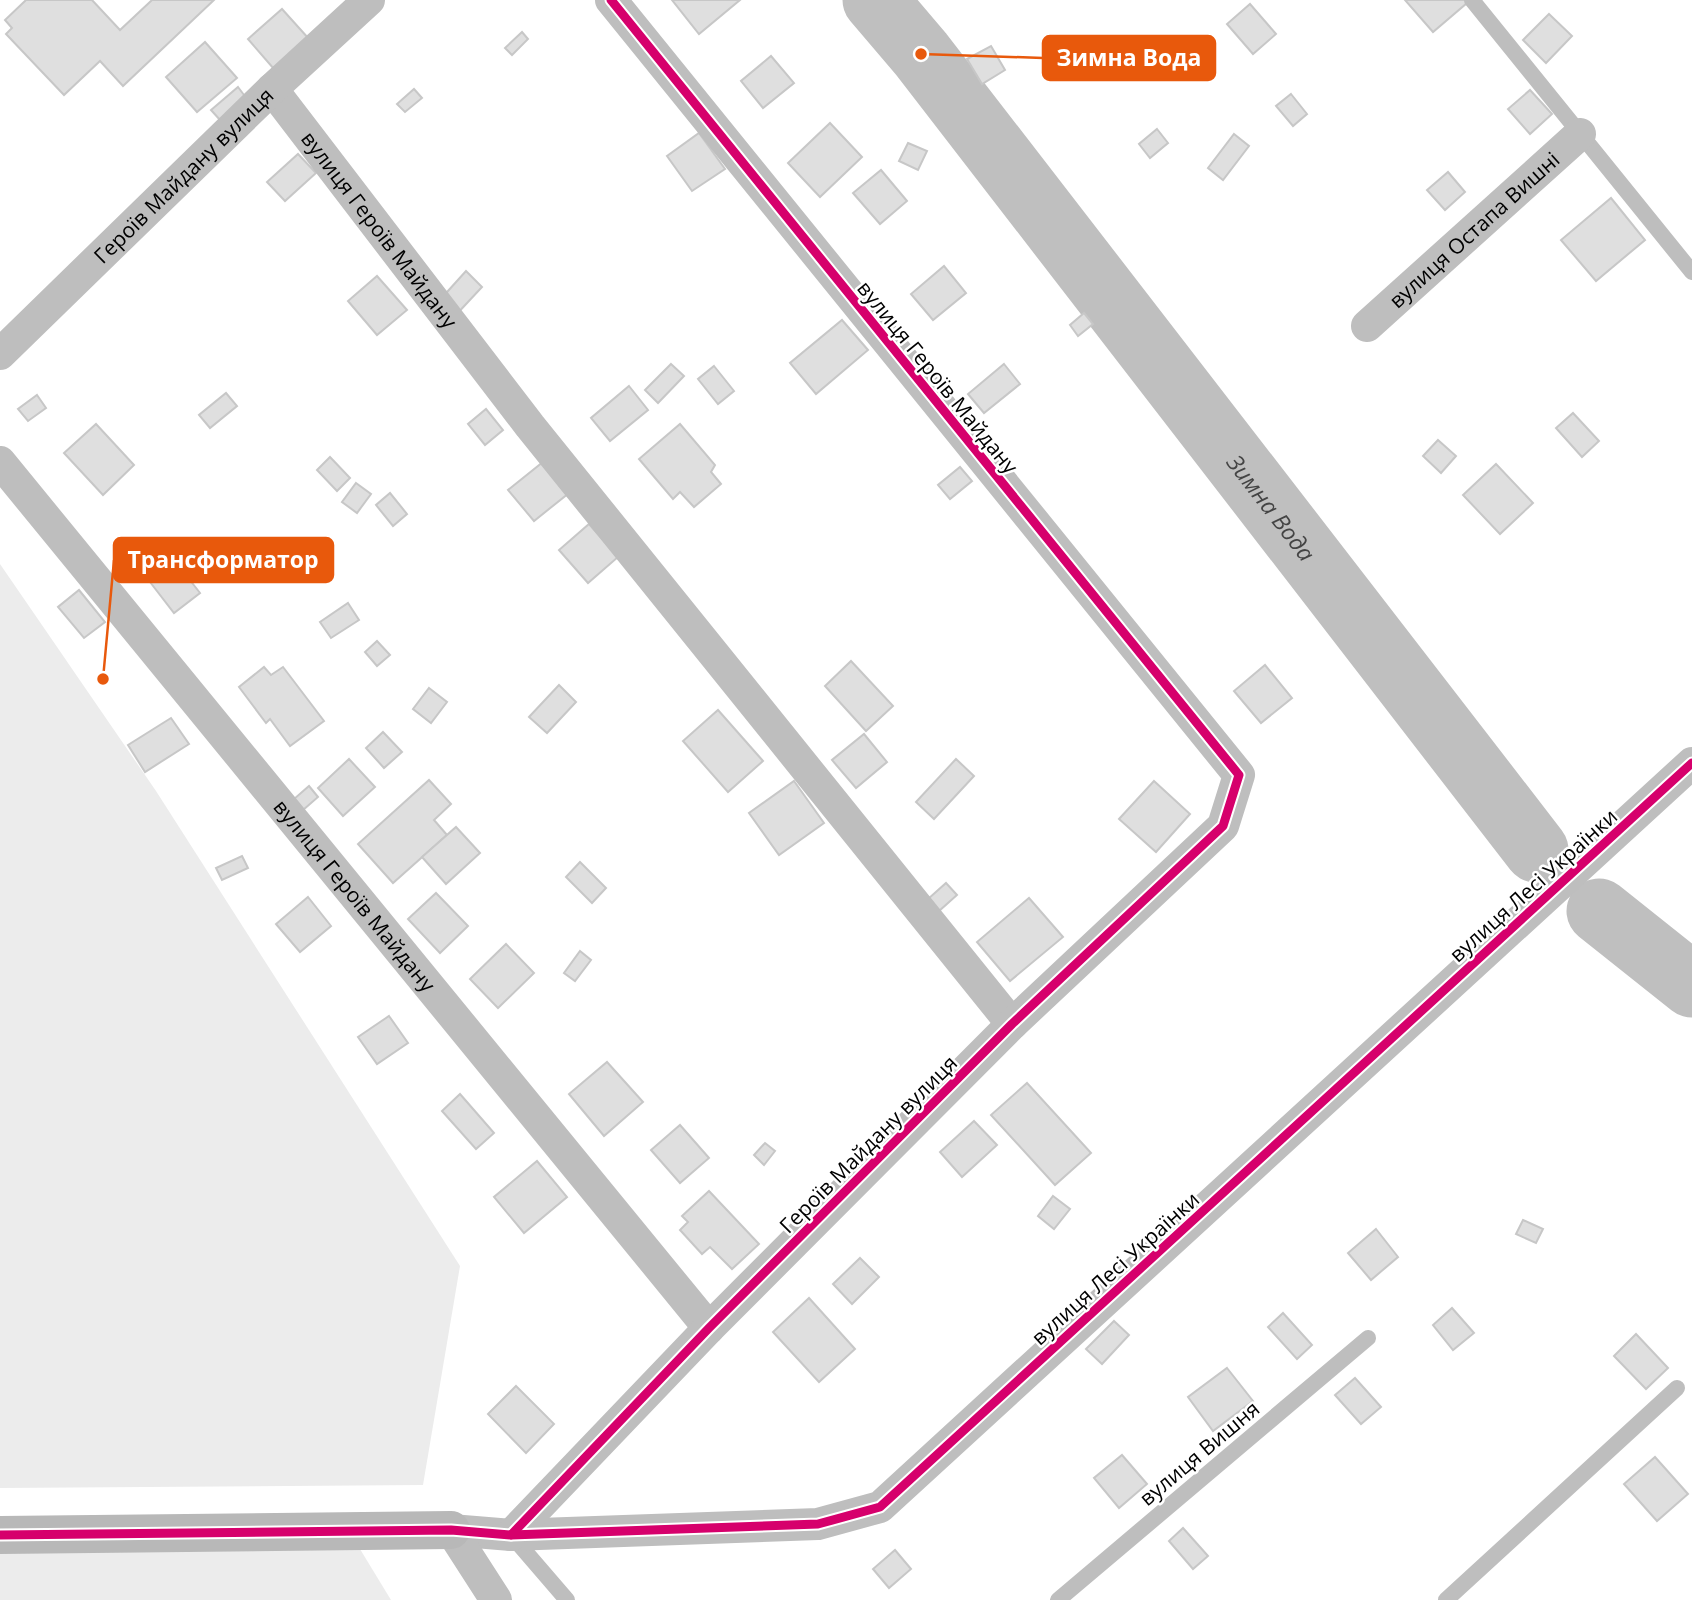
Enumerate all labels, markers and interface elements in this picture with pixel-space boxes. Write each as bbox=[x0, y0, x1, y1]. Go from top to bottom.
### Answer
callout: Зимна Вода bbox=[1043, 36, 1215, 80]
text: Зимна Вода bbox=[1057, 41, 1201, 73]
street label: Героїв Майдану вулиця bbox=[87, 81, 279, 269]
street label: вулиця Героїв Майдану bbox=[295, 125, 464, 334]
street label: вулиця Остапа Вишні bbox=[1383, 145, 1565, 314]
street label: вулиця Героїв Майдану bbox=[851, 275, 1025, 480]
water label: Зимна Вода bbox=[1219, 447, 1323, 568]
callout: Трансформатор bbox=[114, 538, 333, 582]
text: Трансформатор bbox=[127, 543, 319, 575]
street label: вулиця Героїв Майдану bbox=[268, 793, 442, 998]
street label: вулиця Лесі Українки bbox=[1443, 802, 1623, 968]
street label: Героїв Майдану вулиця bbox=[773, 1049, 963, 1239]
street label: вулиця Лесі Українки bbox=[1025, 1185, 1205, 1351]
street label: вулиця Вишня bbox=[1133, 1394, 1265, 1512]

